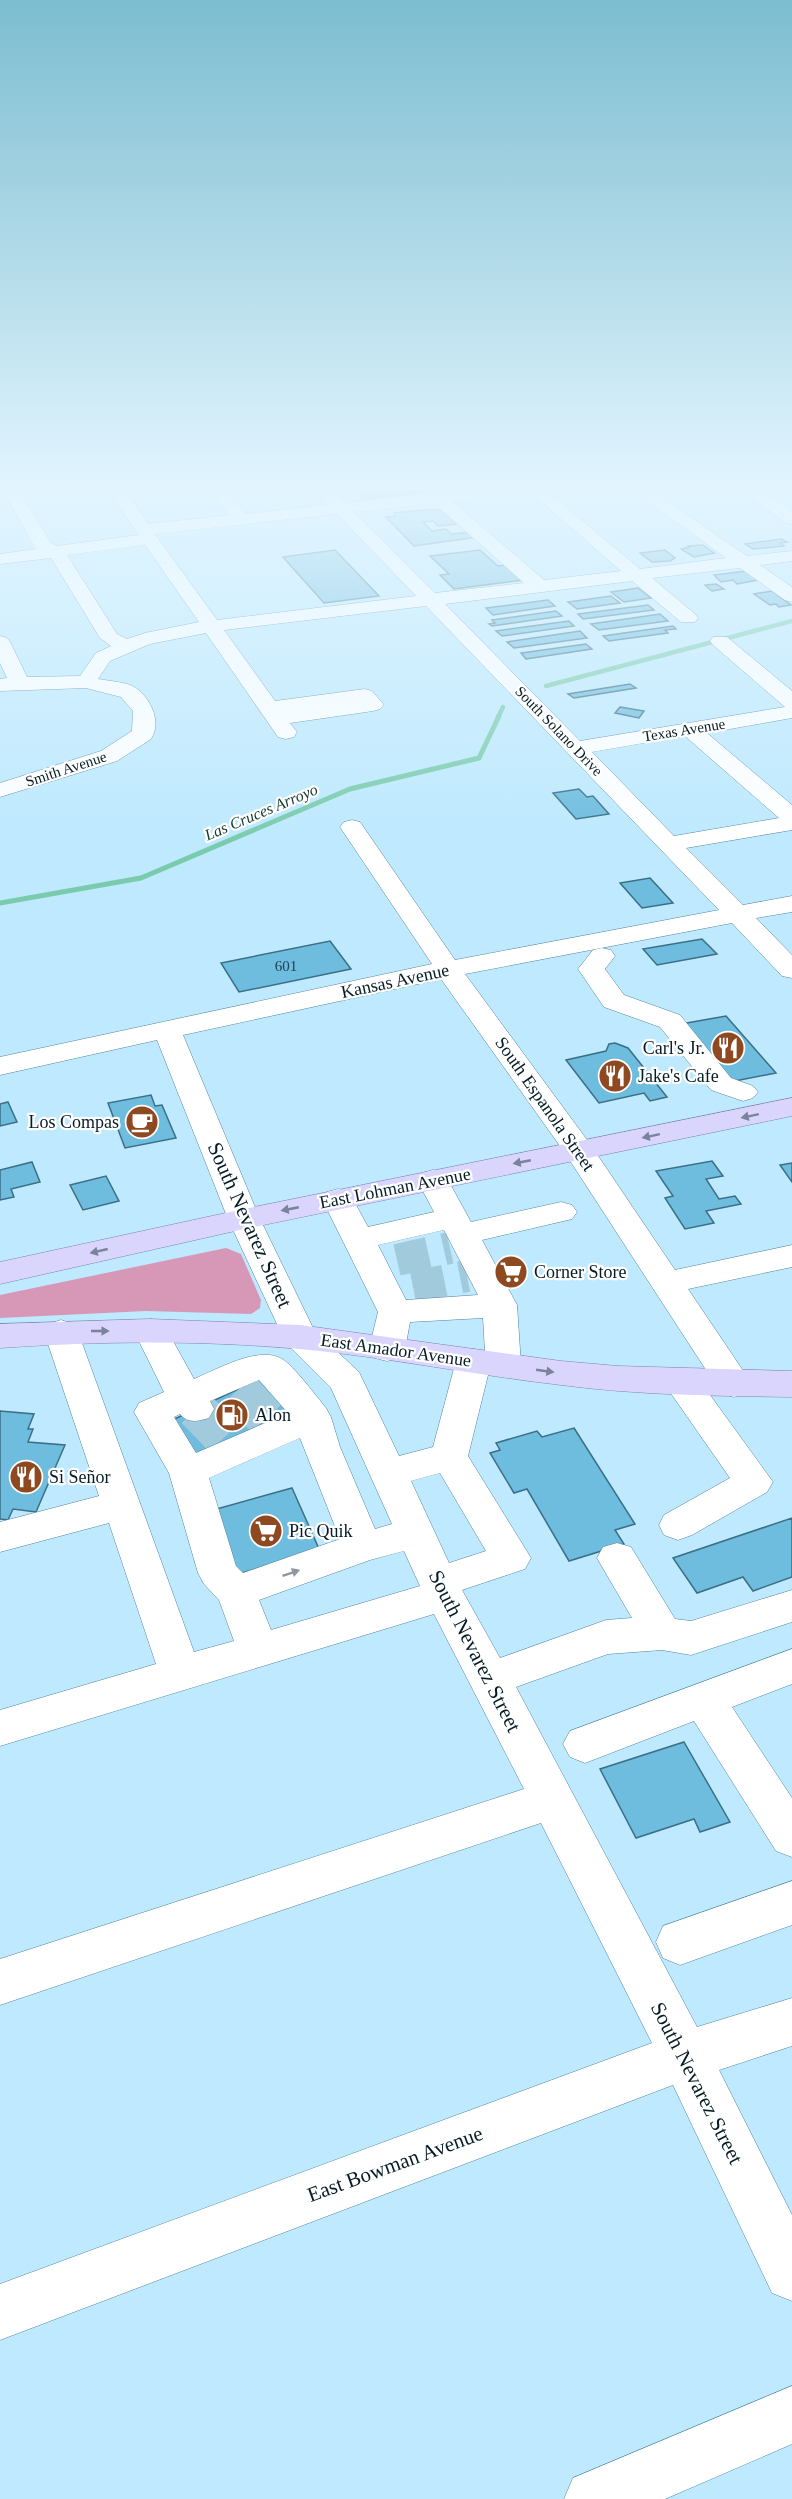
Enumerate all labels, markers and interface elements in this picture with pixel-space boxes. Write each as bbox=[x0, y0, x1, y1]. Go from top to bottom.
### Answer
street label: South Solano Drive bbox=[512, 683, 606, 779]
street label: Texas Avenue bbox=[642, 716, 727, 744]
street label: Smith Avenue bbox=[23, 748, 109, 790]
water label: Las Cruces Arroyo bbox=[201, 781, 320, 845]
house number: 601 bbox=[275, 958, 297, 974]
street label: Kansas Avenue bbox=[339, 960, 451, 1002]
restaurant icon: Carl's Jr. bbox=[710, 1030, 746, 1066]
street label: South Espanola Street bbox=[491, 1033, 599, 1175]
place label: Carl's Jr. bbox=[643, 1038, 705, 1058]
restaurant icon: Jake's Cafe bbox=[597, 1058, 633, 1094]
place label: Jake's Cafe bbox=[638, 1066, 719, 1086]
cafe icon: Los Compas bbox=[124, 1104, 160, 1140]
place label: Los Compas bbox=[28, 1112, 119, 1132]
one-way arrow bbox=[741, 1112, 760, 1121]
one-way arrow bbox=[642, 1132, 661, 1141]
street label: South Nevarez Street bbox=[203, 1139, 297, 1312]
one-way arrow bbox=[512, 1158, 531, 1167]
street label: East Lohman Avenue bbox=[318, 1164, 472, 1212]
one-way arrow bbox=[280, 1205, 299, 1214]
one-way arrow bbox=[89, 1247, 108, 1256]
supermarket icon: Corner Store bbox=[493, 1254, 529, 1290]
place label: Corner Store bbox=[534, 1262, 626, 1282]
one-way arrow bbox=[91, 1326, 110, 1336]
street label: East Amador Avenue bbox=[320, 1330, 472, 1370]
one-way arrow bbox=[535, 1366, 554, 1375]
fuel station icon: Alon bbox=[214, 1397, 250, 1433]
place label: Alon bbox=[255, 1405, 291, 1425]
restaurant icon: Si Señor bbox=[8, 1459, 44, 1495]
place label: Si Señor bbox=[49, 1467, 111, 1487]
supermarket icon: Pic Quik bbox=[248, 1513, 284, 1549]
place label: Pic Quik bbox=[289, 1521, 353, 1541]
street label: South Nevarez Street bbox=[424, 1566, 526, 1736]
one-way arrow bbox=[282, 1567, 300, 1577]
street label: South Nevarez Street bbox=[646, 1998, 748, 2168]
street label: East Bowman Avenue bbox=[304, 2121, 486, 2207]

